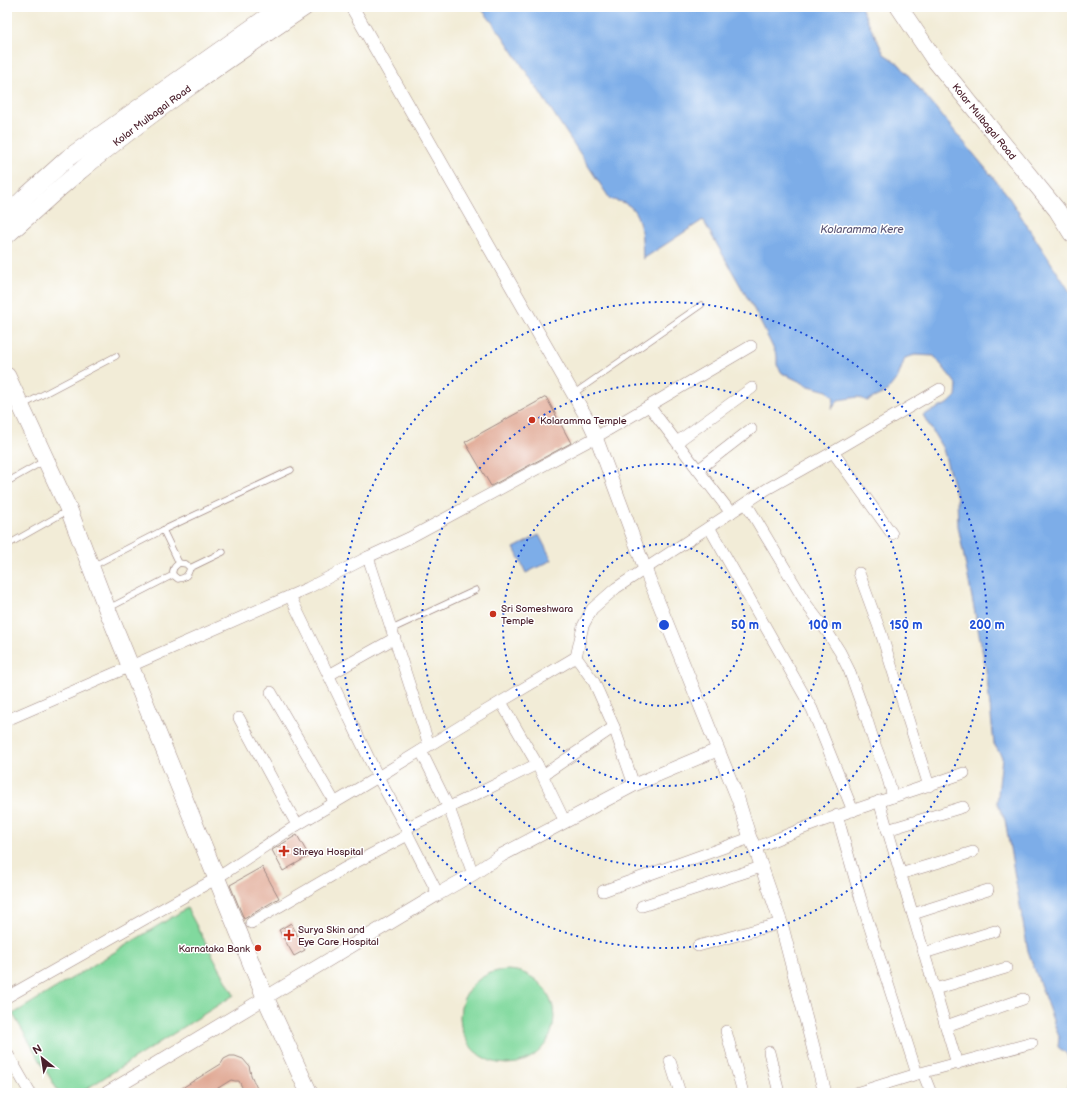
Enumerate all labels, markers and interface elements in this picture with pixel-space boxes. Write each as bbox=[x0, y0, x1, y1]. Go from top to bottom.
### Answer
street label: Kolar Mulbagal Road bbox=[949, 81, 1019, 163]
street label: Kolar Mulbagal Road bbox=[111, 83, 194, 149]
water label: Kolaramma Kere bbox=[820, 223, 904, 236]
marker: Kolaramma Temple bbox=[527, 415, 537, 425]
place label: Kolaramma Temple bbox=[540, 415, 627, 427]
place label: Sri Someshwara Temple bbox=[501, 603, 574, 627]
marker: Sri Someshwara Temple bbox=[488, 609, 498, 619]
centre of rings bbox=[657, 618, 671, 632]
text: 50 m bbox=[731, 618, 759, 633]
text: 100 m bbox=[808, 618, 842, 633]
text: 150 m bbox=[890, 618, 922, 633]
text: 200 m bbox=[969, 618, 1005, 633]
marker: Shreya Hospital bbox=[278, 845, 290, 857]
place label: Shreya Hospital bbox=[293, 846, 363, 858]
place label: Surya Skin and Eye Care Hospital bbox=[298, 924, 379, 948]
marker: Surya Skin and Eye Care Hospital bbox=[283, 929, 295, 941]
place label: Karnataka Bank bbox=[179, 943, 250, 955]
marker: Karnataka Bank bbox=[253, 943, 263, 953]
north arrow bbox=[22, 1038, 62, 1078]
text: N bbox=[30, 1042, 44, 1057]

